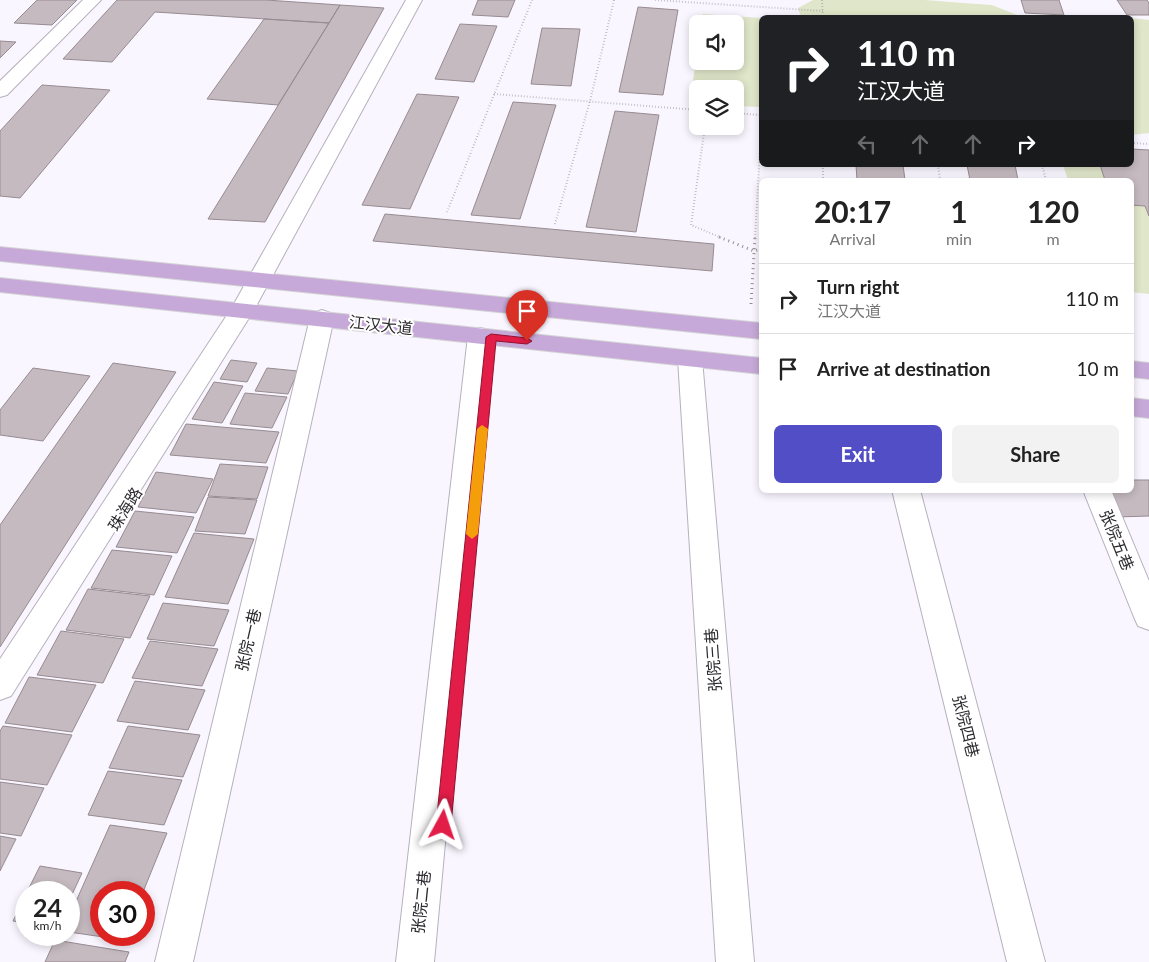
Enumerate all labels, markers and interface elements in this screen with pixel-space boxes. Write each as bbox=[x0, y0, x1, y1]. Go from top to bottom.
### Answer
map controls bbox=[689, 15, 744, 135]
button: sound bbox=[689, 15, 744, 70]
text: 110 m bbox=[857, 31, 956, 73]
icon: right bbox=[774, 35, 839, 100]
text: 江汉大道 bbox=[857, 77, 945, 104]
button: layers bbox=[689, 80, 744, 135]
icon: left bbox=[853, 130, 881, 158]
icon: ahead bbox=[906, 130, 934, 158]
icon: ahead bbox=[959, 130, 987, 158]
icon: right bbox=[1012, 130, 1040, 158]
text: 20:17 bbox=[814, 193, 891, 229]
text: 1 bbox=[950, 193, 968, 229]
text: 120 bbox=[1027, 193, 1079, 229]
text: Arrival bbox=[829, 229, 876, 248]
text: min bbox=[946, 229, 972, 248]
text: m bbox=[1046, 229, 1060, 248]
text: Turn right bbox=[817, 275, 899, 298]
icon: right bbox=[774, 285, 802, 313]
text: 110 m bbox=[1065, 287, 1119, 310]
pin bbox=[506, 290, 548, 341]
icon: arrive bbox=[513, 297, 541, 325]
text: 江汉大道 bbox=[817, 301, 881, 320]
street label: 江汉大道 bbox=[348, 312, 414, 337]
icon: arrive bbox=[774, 355, 802, 383]
text: Arrive at destination bbox=[817, 357, 990, 380]
text: 10 m bbox=[1076, 357, 1119, 380]
button: Exit bbox=[774, 425, 942, 483]
button: Share bbox=[952, 425, 1119, 483]
street label: 珠海路 bbox=[104, 483, 145, 534]
street label: 张院五巷 bbox=[1097, 507, 1138, 573]
street label: 张院一巷 bbox=[231, 607, 264, 673]
street label: 张院三巷 bbox=[701, 627, 724, 693]
street label: 张院四巷 bbox=[950, 693, 983, 759]
position arrow bbox=[416, 798, 468, 850]
street label: 张院二巷 bbox=[408, 869, 433, 935]
speed limit sign: 30 bbox=[90, 881, 155, 946]
text: 24 bbox=[33, 892, 62, 922]
text: km/h bbox=[33, 918, 62, 933]

